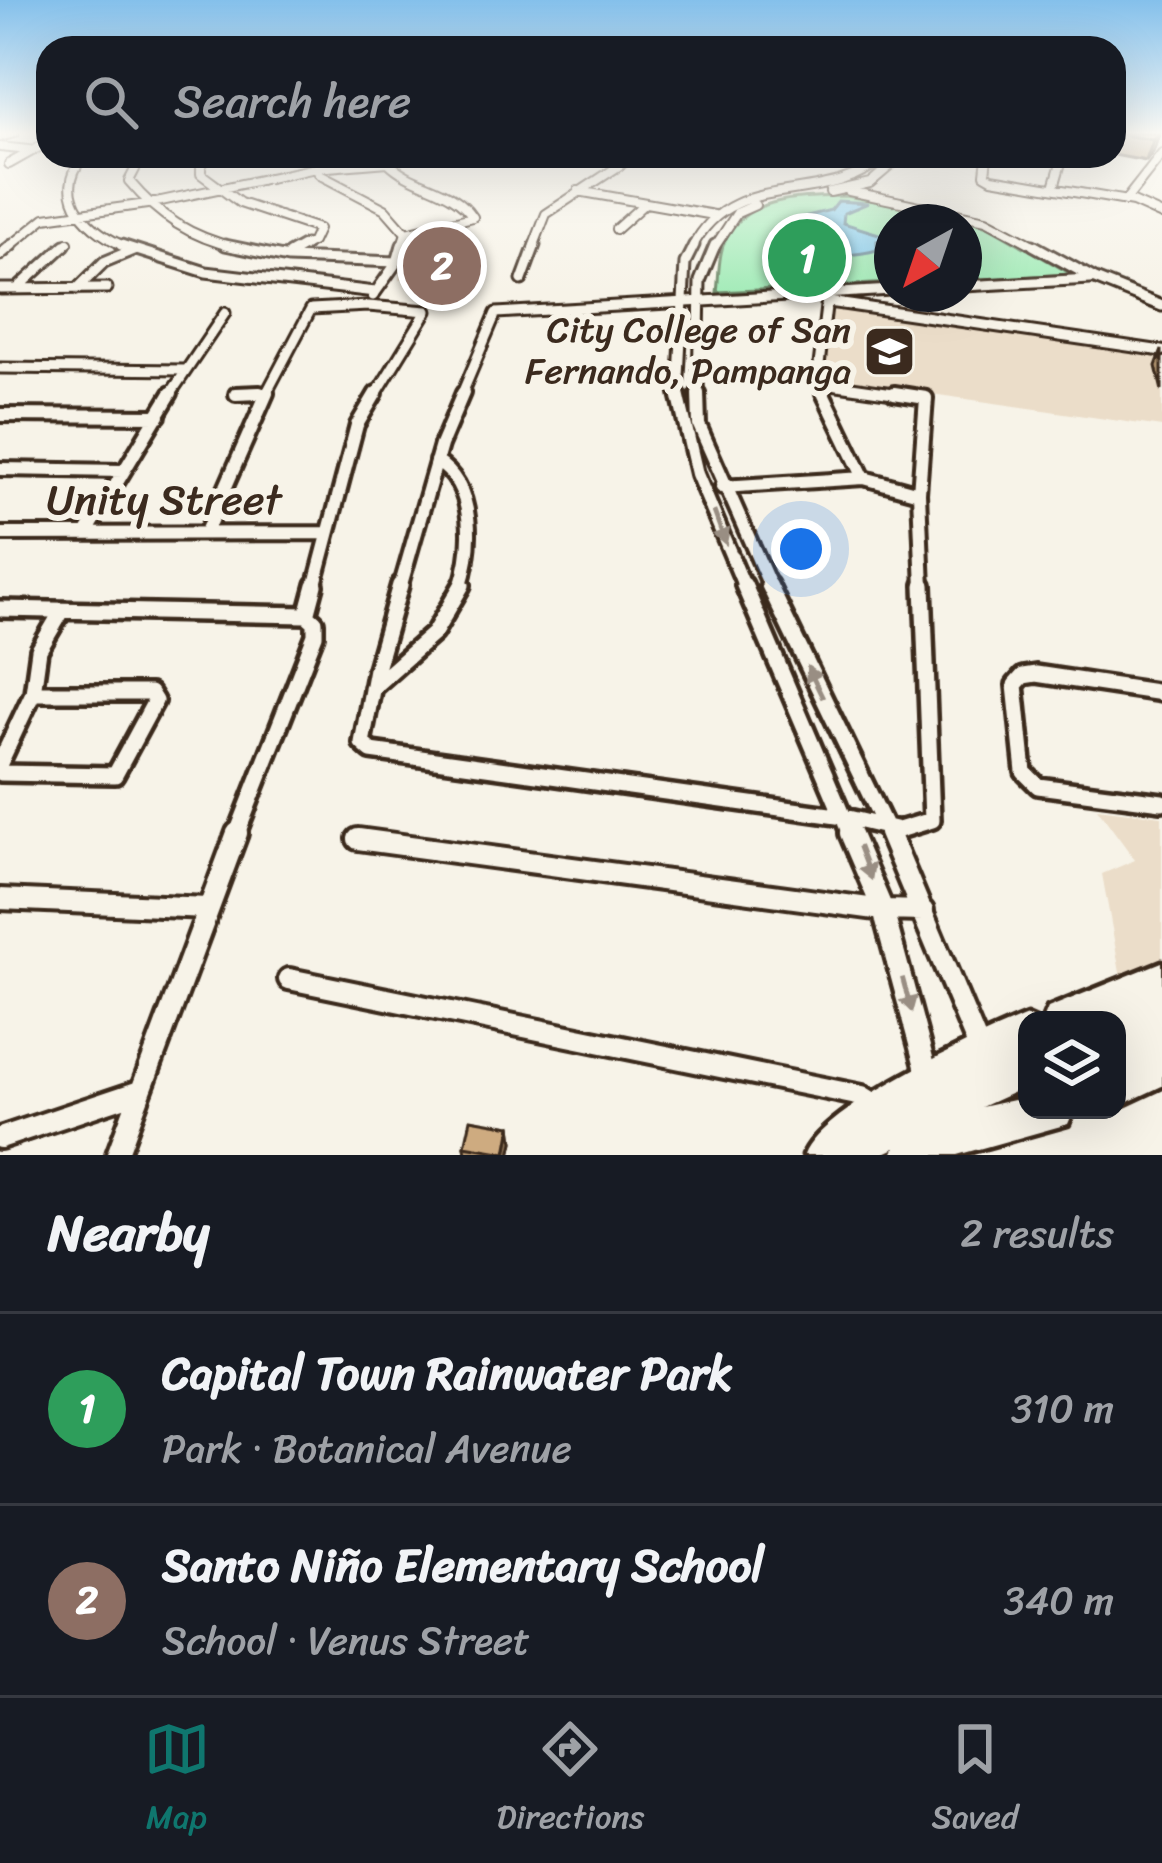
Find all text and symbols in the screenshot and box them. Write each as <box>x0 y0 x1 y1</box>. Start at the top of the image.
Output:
search box <box>36 36 1126 168</box>
text: Search here <box>174 62 411 142</box>
icon: search <box>78 69 144 135</box>
north arrow <box>874 204 982 312</box>
pin: 1 <box>768 213 846 303</box>
pin: 2 <box>403 221 481 311</box>
place label: City College of San Fernando, Pampanga <box>525 298 851 403</box>
school or university icon: City College of San Fernando, Pampanga <box>862 323 918 379</box>
street label: Unity Street <box>47 463 284 537</box>
one-way arrow <box>712 510 730 546</box>
your location <box>771 519 831 579</box>
one-way arrow <box>805 665 825 699</box>
one-way arrow <box>856 846 875 882</box>
one-way arrow <box>898 977 917 1014</box>
map controls <box>1018 1011 1126 1119</box>
button: layers <box>1018 1011 1126 1119</box>
text: Nearby <box>48 1188 209 1278</box>
text: 2 results <box>960 1199 1114 1268</box>
text: Capital Town Rainwater Park <box>162 1334 732 1414</box>
text: 1 <box>79 1374 95 1443</box>
text: 310 m <box>1011 1374 1114 1443</box>
text: Park · Botanical Avenue <box>162 1414 572 1483</box>
text: Santo Niño Elementary School <box>162 1526 764 1606</box>
text: 2 <box>76 1566 98 1635</box>
text: 340 m <box>1003 1566 1114 1635</box>
text: School · Venus Street <box>162 1606 530 1675</box>
tab: Map <box>144 1716 210 1846</box>
tab: Directions <box>497 1716 644 1846</box>
tab: Saved <box>931 1716 1018 1846</box>

